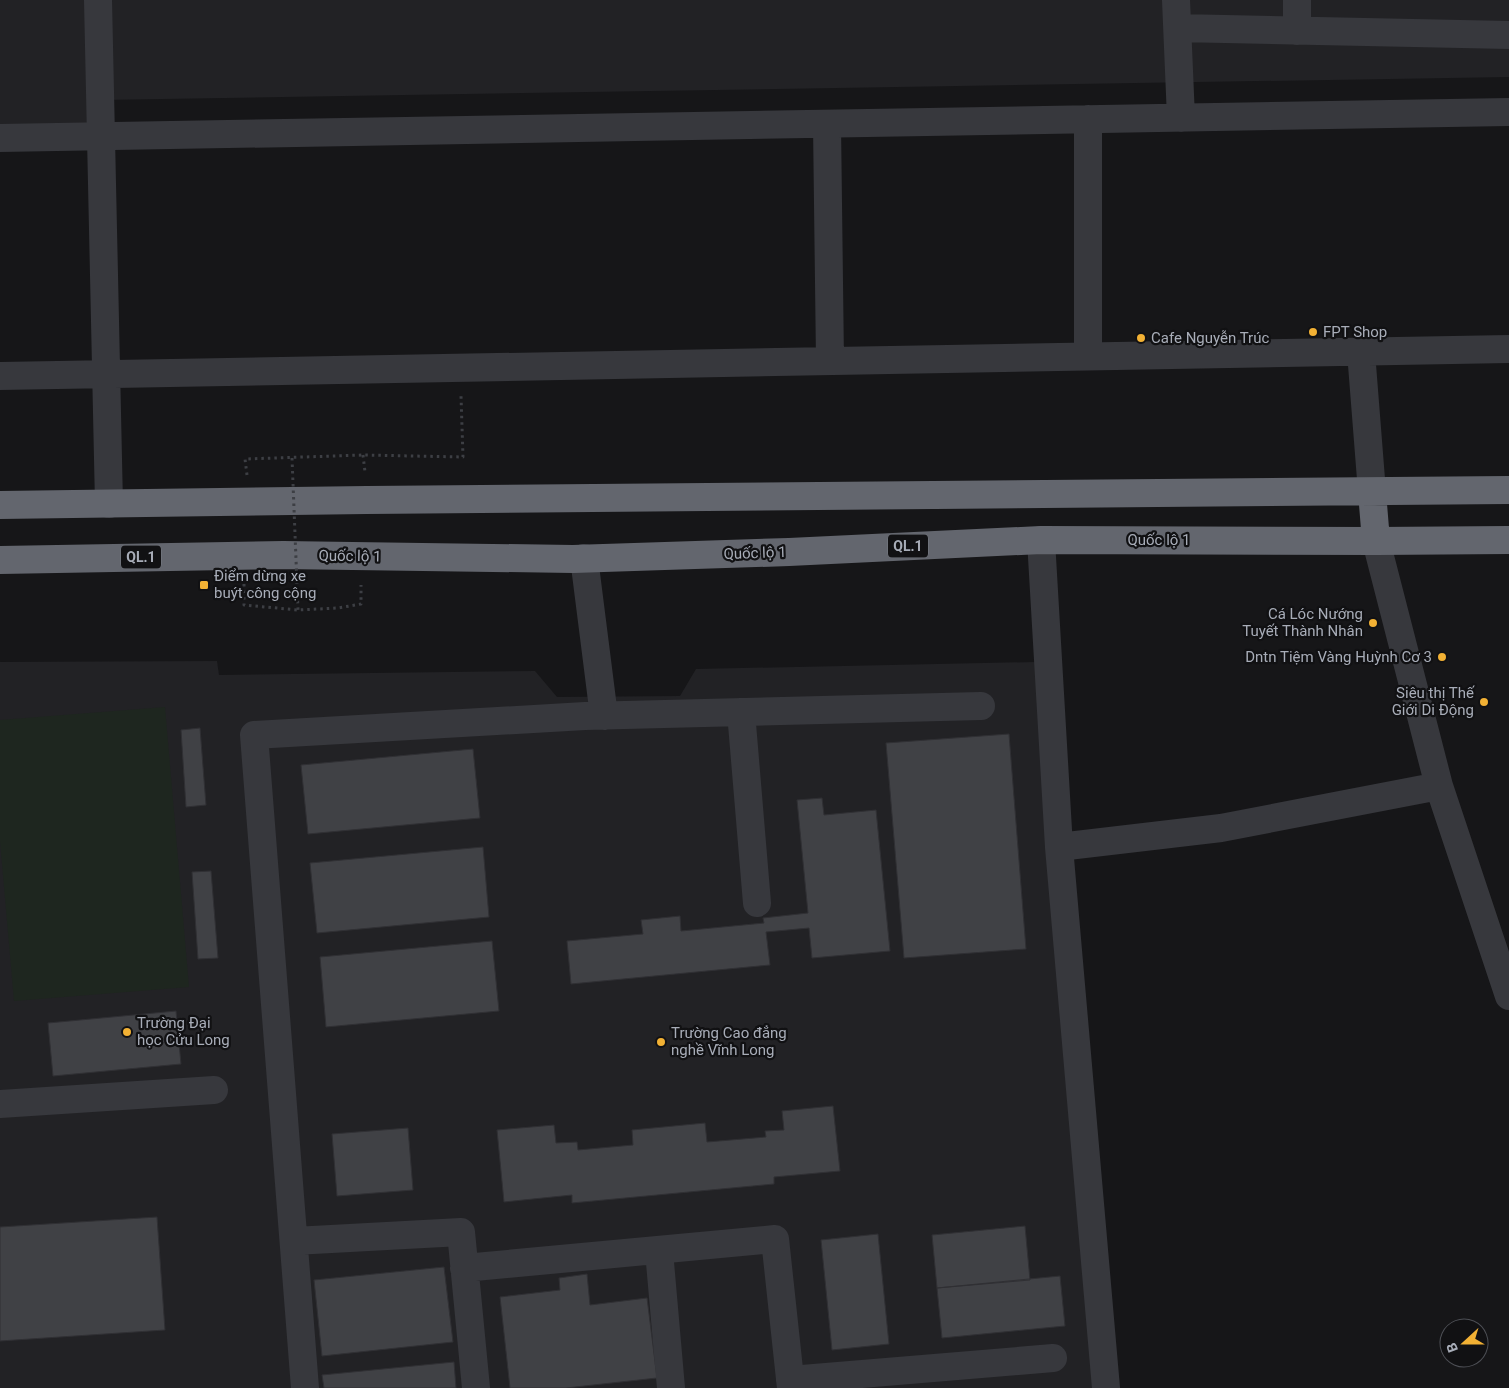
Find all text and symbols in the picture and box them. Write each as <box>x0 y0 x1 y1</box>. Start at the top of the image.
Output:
place label: FPT Shop <box>1323 323 1387 341</box>
marker: FPT Shop <box>1307 326 1319 338</box>
place label: Cafe Nguyễn Trúc <box>1151 329 1269 347</box>
marker: Cafe Nguyễn Trúc <box>1135 332 1147 344</box>
street label: Quốc lộ 1 <box>1127 531 1191 549</box>
road number: QL.1 <box>888 534 928 558</box>
street label: Quốc lộ 1 <box>723 543 787 563</box>
road number: QL.1 <box>121 546 161 568</box>
street label: Quốc lộ 1 <box>318 546 382 566</box>
place label: Điểm dừng xe buýt công cộng <box>214 567 316 602</box>
marker: Điểm dừng xe buýt công cộng <box>198 579 210 591</box>
place label: Cá Lóc Nướng Tuyết Thành Nhân <box>1242 605 1363 640</box>
marker: Cá Lóc Nướng Tuyết Thành Nhân <box>1367 617 1379 629</box>
place label: Dntn Tiệm Vàng Huỳnh Cơ 3 <box>1245 648 1432 666</box>
marker: Dntn Tiệm Vàng Huỳnh Cơ 3 <box>1436 651 1448 663</box>
place label: Siêu thị Thế Giới Di Động <box>1392 684 1475 719</box>
marker: Siêu thị Thế Giới Di Động <box>1478 696 1490 708</box>
place label: Trường Đại học Cửu Long <box>137 1014 230 1049</box>
place label: Trường Cao đẳng nghề Vĩnh Long <box>671 1024 787 1059</box>
marker: Trường Đại học Cửu Long <box>121 1026 133 1038</box>
marker: Trường Cao đẳng nghề Vĩnh Long <box>655 1036 667 1048</box>
north arrow <box>1439 1318 1489 1368</box>
text: B <box>1443 1341 1461 1355</box>

